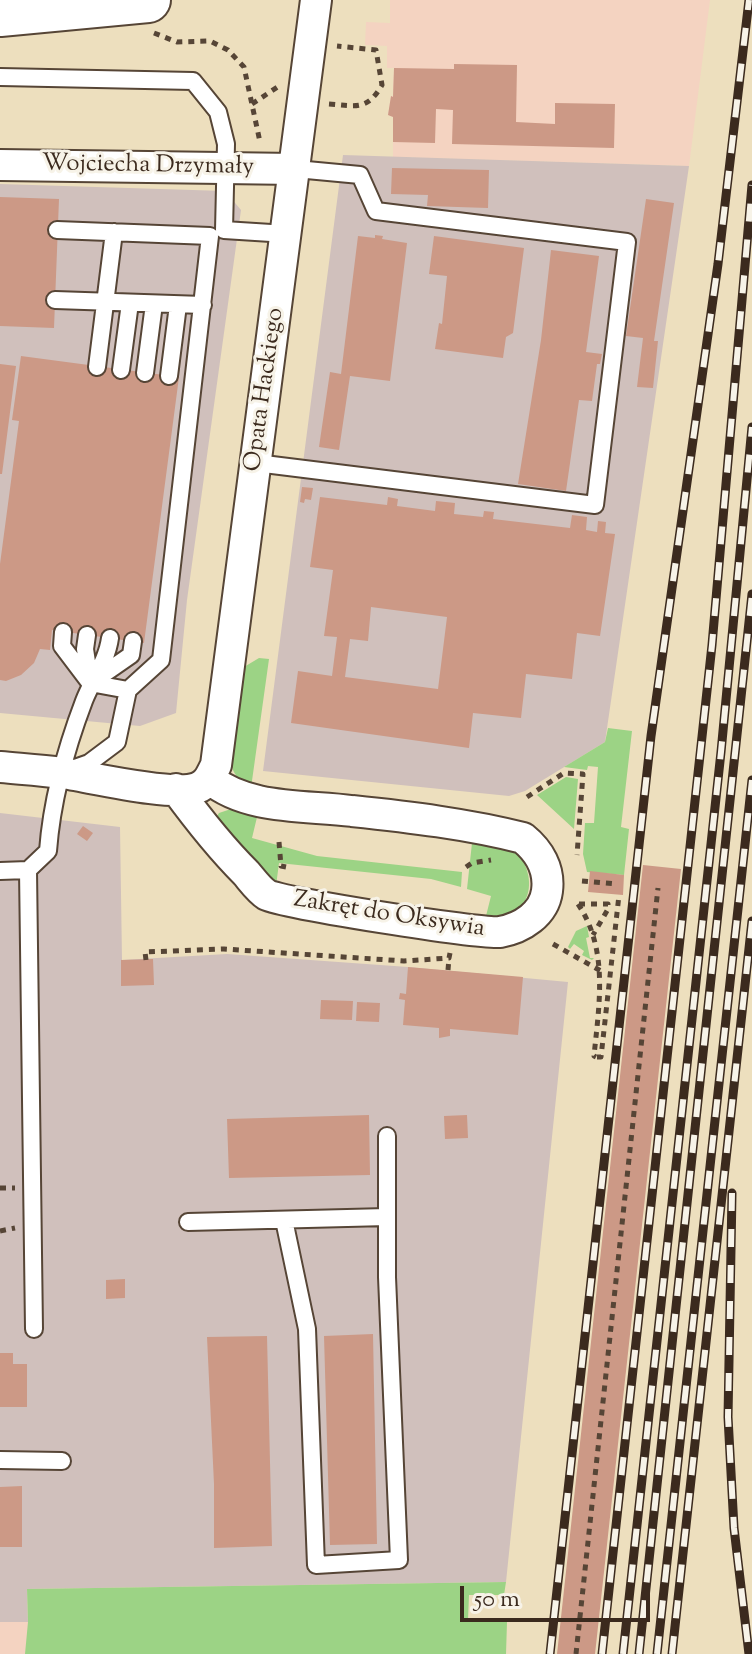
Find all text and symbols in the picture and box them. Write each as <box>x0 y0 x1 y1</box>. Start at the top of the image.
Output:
street label: Wojciecha Drzymały <box>42 151 254 183</box>
street label: Opata Hackiego <box>240 306 292 474</box>
street label: Zakręt do Oksywia <box>291 887 487 945</box>
scale bar <box>464 1570 654 1620</box>
text: 50 m <box>474 1583 520 1617</box>

